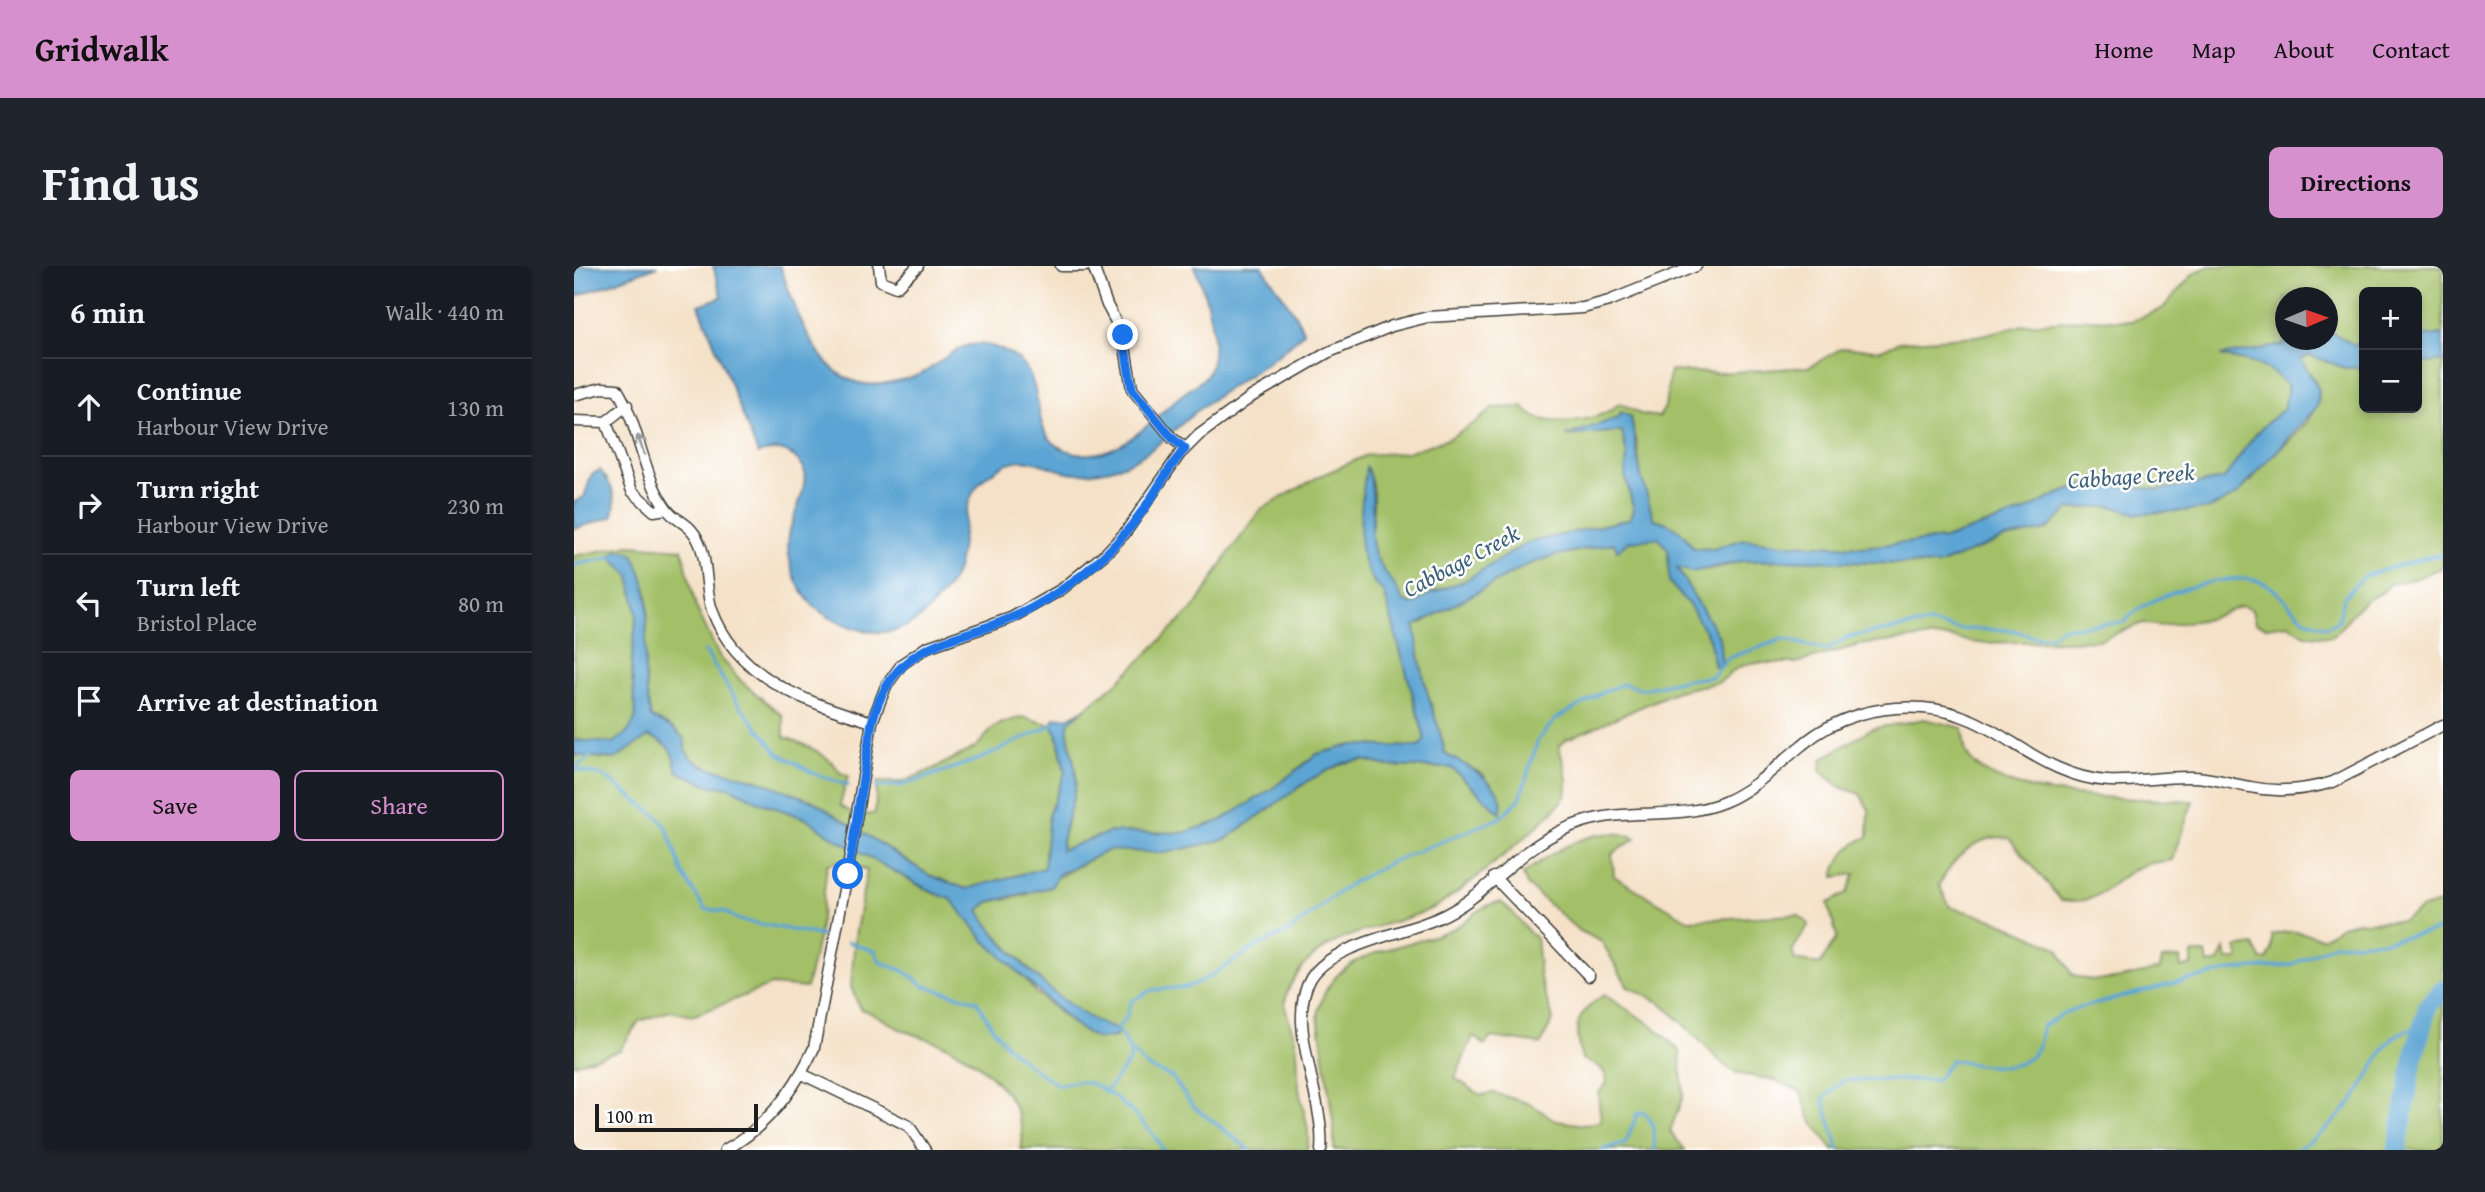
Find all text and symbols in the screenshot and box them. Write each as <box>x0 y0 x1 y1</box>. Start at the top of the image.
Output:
text: Gridwalk <box>35 25 169 73</box>
text: Home <box>2095 32 2154 67</box>
text: Map <box>2192 32 2236 67</box>
text: About <box>2274 32 2334 67</box>
text: Contact <box>2372 32 2450 67</box>
text: Find us <box>42 146 200 218</box>
button: Directions <box>2269 147 2443 218</box>
north arrow <box>2275 287 2338 350</box>
map controls <box>2359 287 2422 413</box>
button: + <box>2359 287 2422 350</box>
text: 6 min <box>70 290 145 334</box>
text: Walk · 440 m <box>385 295 504 328</box>
route end <box>1107 319 1138 350</box>
button: − <box>2359 350 2422 413</box>
text: Continue <box>137 371 242 410</box>
icon: ahead <box>70 388 108 426</box>
text: 130 m <box>447 391 504 424</box>
text: Harbour View Drive <box>137 410 329 443</box>
one-way arrow <box>634 435 646 457</box>
water label: Cabbage Creek <box>2066 455 2196 496</box>
text: Turn right <box>137 469 259 508</box>
icon: right <box>70 486 108 524</box>
text: 230 m <box>447 489 504 522</box>
text: Harbour View Drive <box>137 508 329 541</box>
water label: Cabbage Creek <box>1397 516 1525 605</box>
text: Turn left <box>137 567 240 606</box>
icon: left <box>70 584 108 622</box>
text: 80 m <box>458 587 504 620</box>
text: Bristol Place <box>137 606 257 639</box>
icon: arrive <box>70 682 108 720</box>
text: Arrive at destination <box>137 682 378 721</box>
button: Save <box>70 770 280 841</box>
button: Share <box>294 770 504 841</box>
route start <box>832 858 863 889</box>
scale bar <box>595 1101 758 1133</box>
text: 100 m <box>606 1102 653 1130</box>

